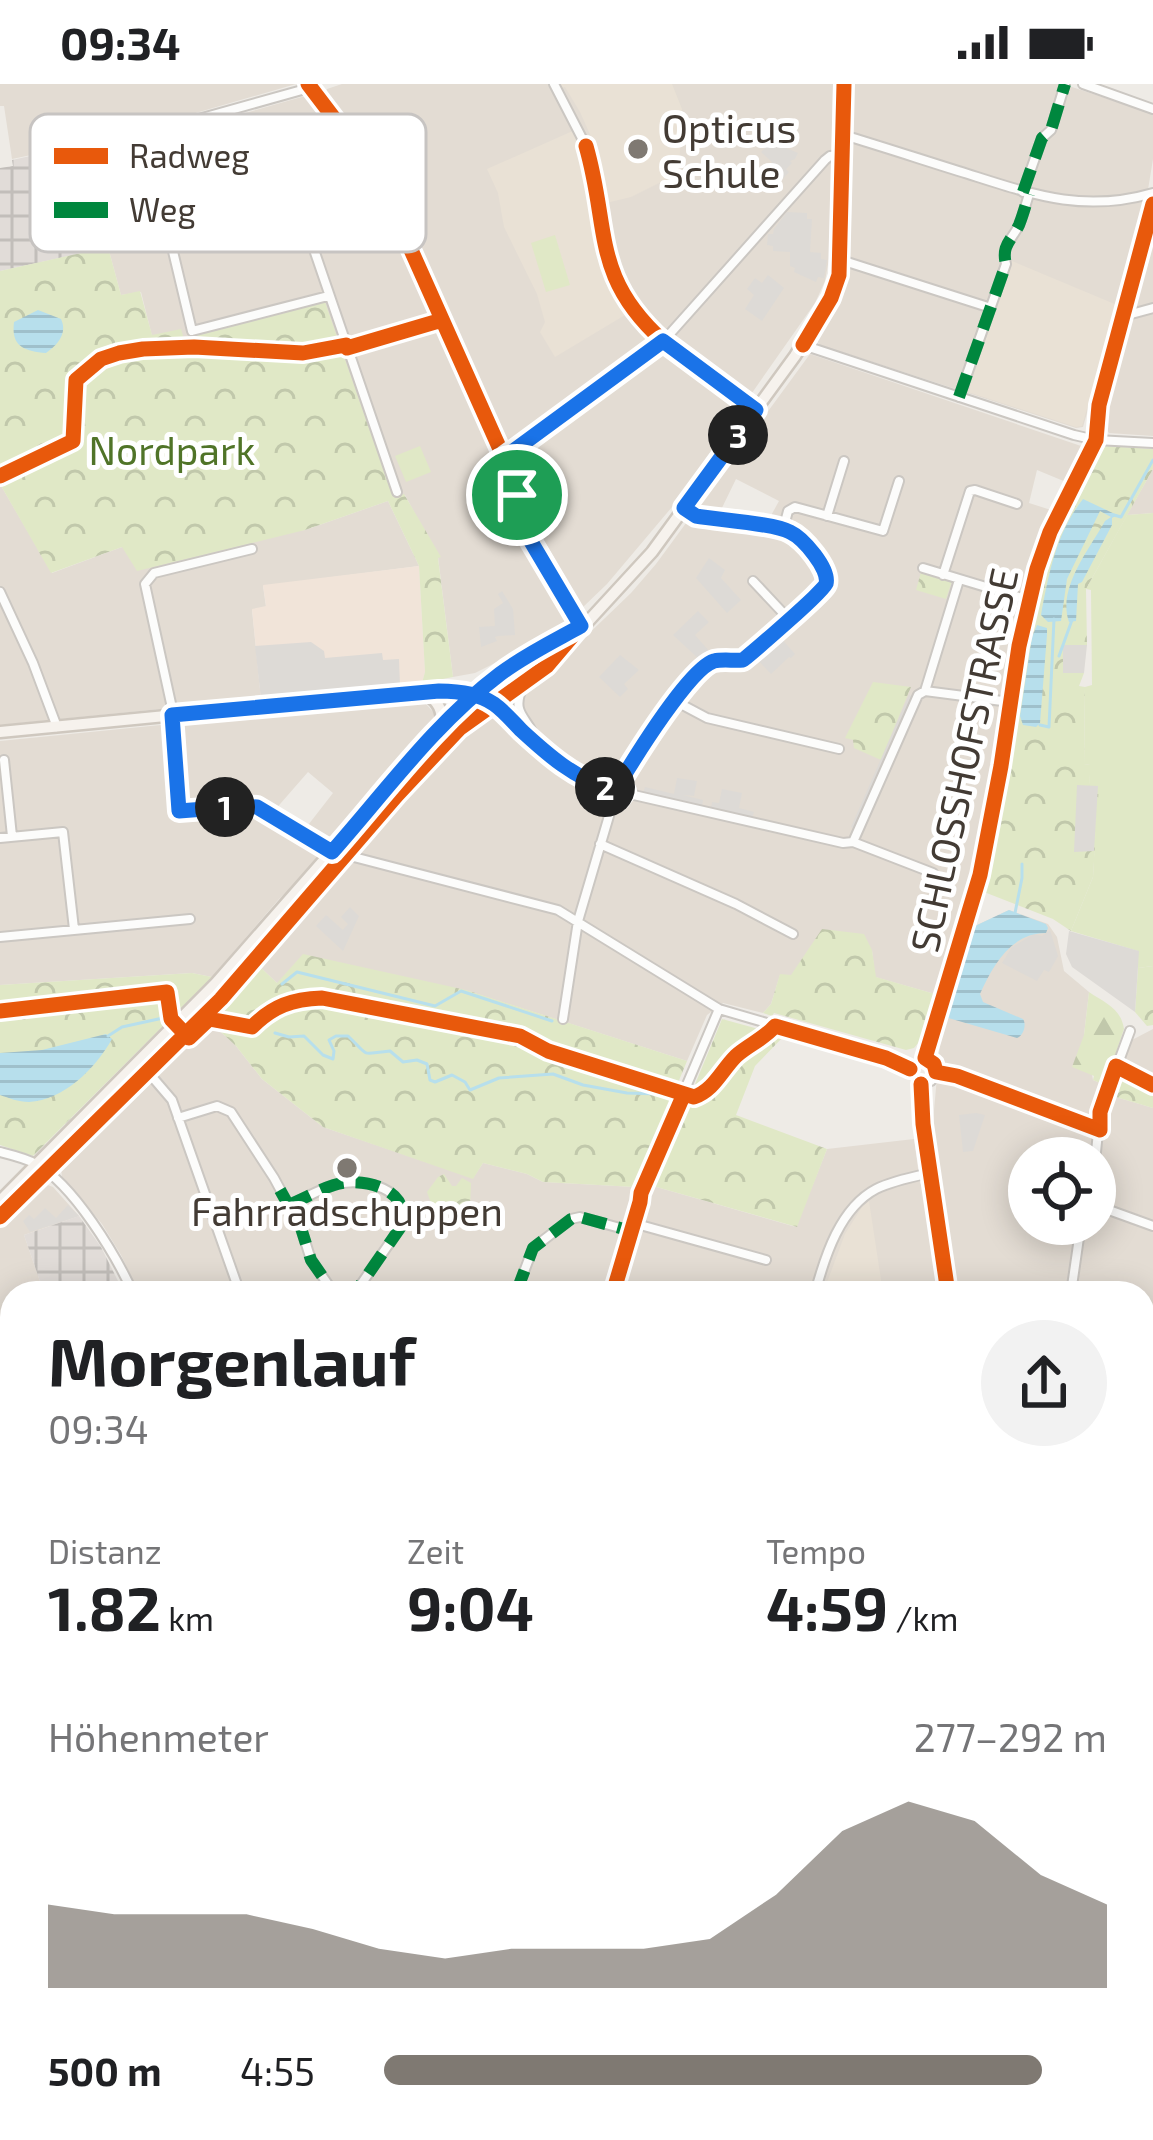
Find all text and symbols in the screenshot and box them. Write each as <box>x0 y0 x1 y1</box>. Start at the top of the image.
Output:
text: 09:34 <box>60 15 181 69</box>
place label: Opticus Schule <box>662 104 796 196</box>
legend <box>30 114 426 252</box>
text: Radweg <box>129 135 250 175</box>
marker: Opticus Schule <box>625 136 651 162</box>
text: Weg <box>129 189 196 229</box>
pin: 3 <box>708 405 768 465</box>
text: 3 <box>729 415 747 455</box>
park label: Nordpark <box>89 426 256 473</box>
pin <box>466 444 568 546</box>
icon: arrive <box>484 462 550 528</box>
street label: SCHLOSSHOFSTRASSE <box>899 564 1027 956</box>
pin: 2 <box>575 757 635 817</box>
text: 2 <box>595 767 615 807</box>
pin: 1 <box>195 777 255 837</box>
text: 1 <box>218 787 232 827</box>
map controls <box>1008 1137 1116 1245</box>
button: locate <box>1008 1137 1116 1245</box>
marker: Fahrradschuppen <box>334 1155 360 1181</box>
place label: Fahrradschuppen <box>191 1187 503 1234</box>
text: Morgenlauf <box>48 1320 415 1399</box>
button: share <box>981 1320 1107 1446</box>
text: 09:34 <box>48 1405 149 1452</box>
text: Distanz <box>48 1531 162 1571</box>
text: Zeit <box>407 1531 464 1571</box>
text: Tempo <box>766 1531 866 1571</box>
text: 1.82 <box>48 1571 161 1643</box>
text: 9:04 <box>407 1571 534 1643</box>
text: 4:59 <box>766 1571 888 1643</box>
text: km <box>161 1598 214 1638</box>
text: /km <box>888 1598 958 1638</box>
text: Höhenmeter <box>48 1713 269 1760</box>
text: 277–292 m <box>914 1713 1107 1760</box>
text: 500 m <box>48 2047 162 2094</box>
text: 4:55 <box>240 2047 315 2094</box>

